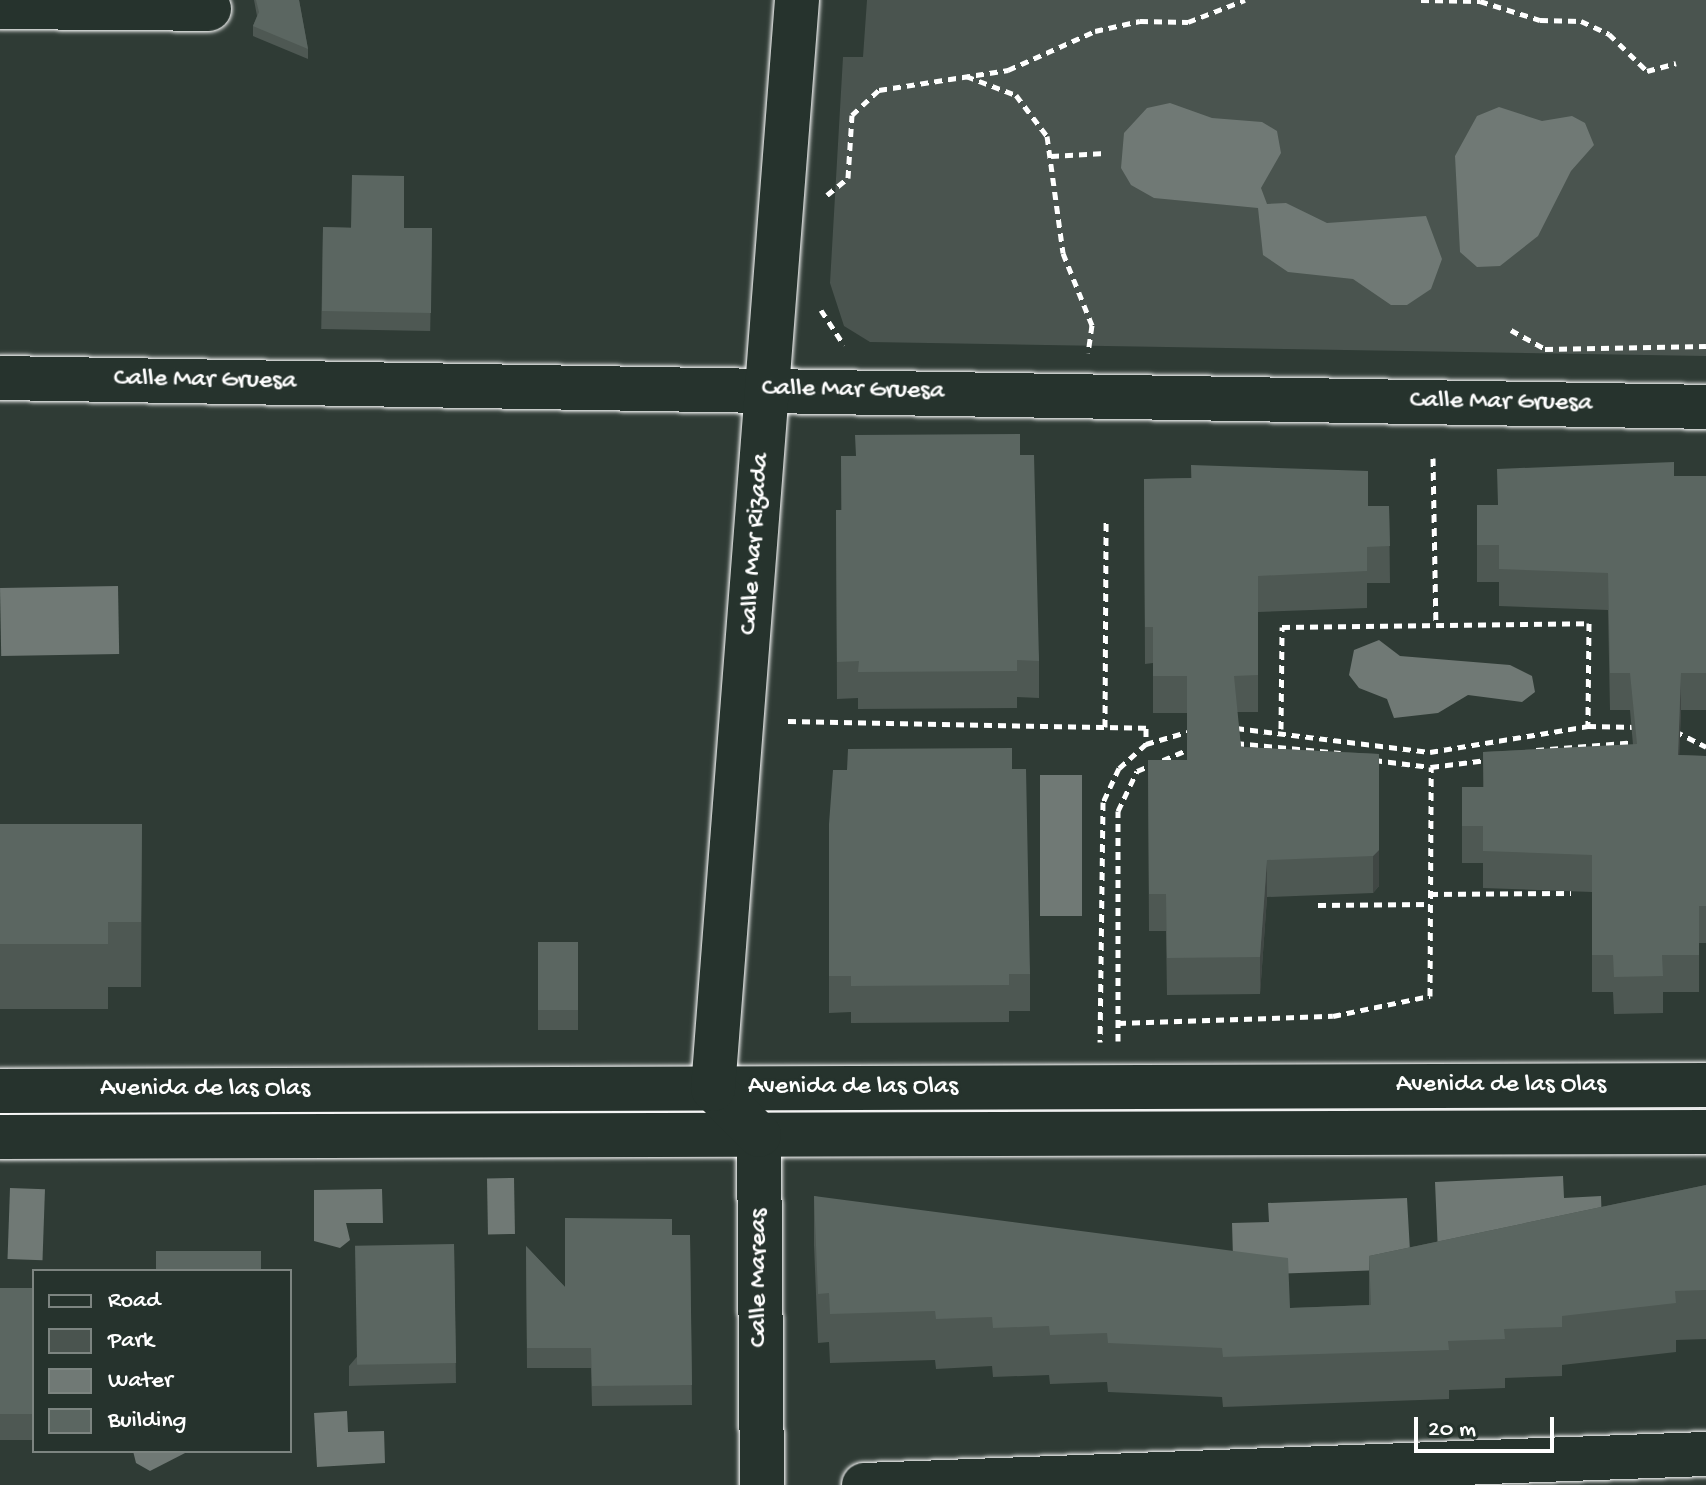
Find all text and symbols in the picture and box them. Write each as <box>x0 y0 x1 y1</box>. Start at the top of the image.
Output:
street label: Calle Mar Gruesa <box>113 364 297 398</box>
street label: Calle Mar Gruesa <box>761 374 945 408</box>
street label: Calle Mar Gruesa <box>1409 386 1593 420</box>
street label: Calle Mar Rizada <box>734 452 778 636</box>
street label: Avenida de las Olas <box>1396 1070 1606 1102</box>
street label: Avenida de las Olas <box>748 1072 958 1104</box>
street label: Avenida de las Olas <box>100 1074 310 1106</box>
street label: Calle Mareas <box>744 1209 776 1347</box>
legend <box>32 1269 292 1453</box>
text: Road <box>108 1287 160 1316</box>
text: Park <box>108 1327 154 1356</box>
text: Water <box>108 1367 172 1396</box>
scale bar <box>1418 1401 1558 1451</box>
text: Building <box>108 1407 186 1436</box>
text: 20 m <box>1428 1416 1476 1445</box>

